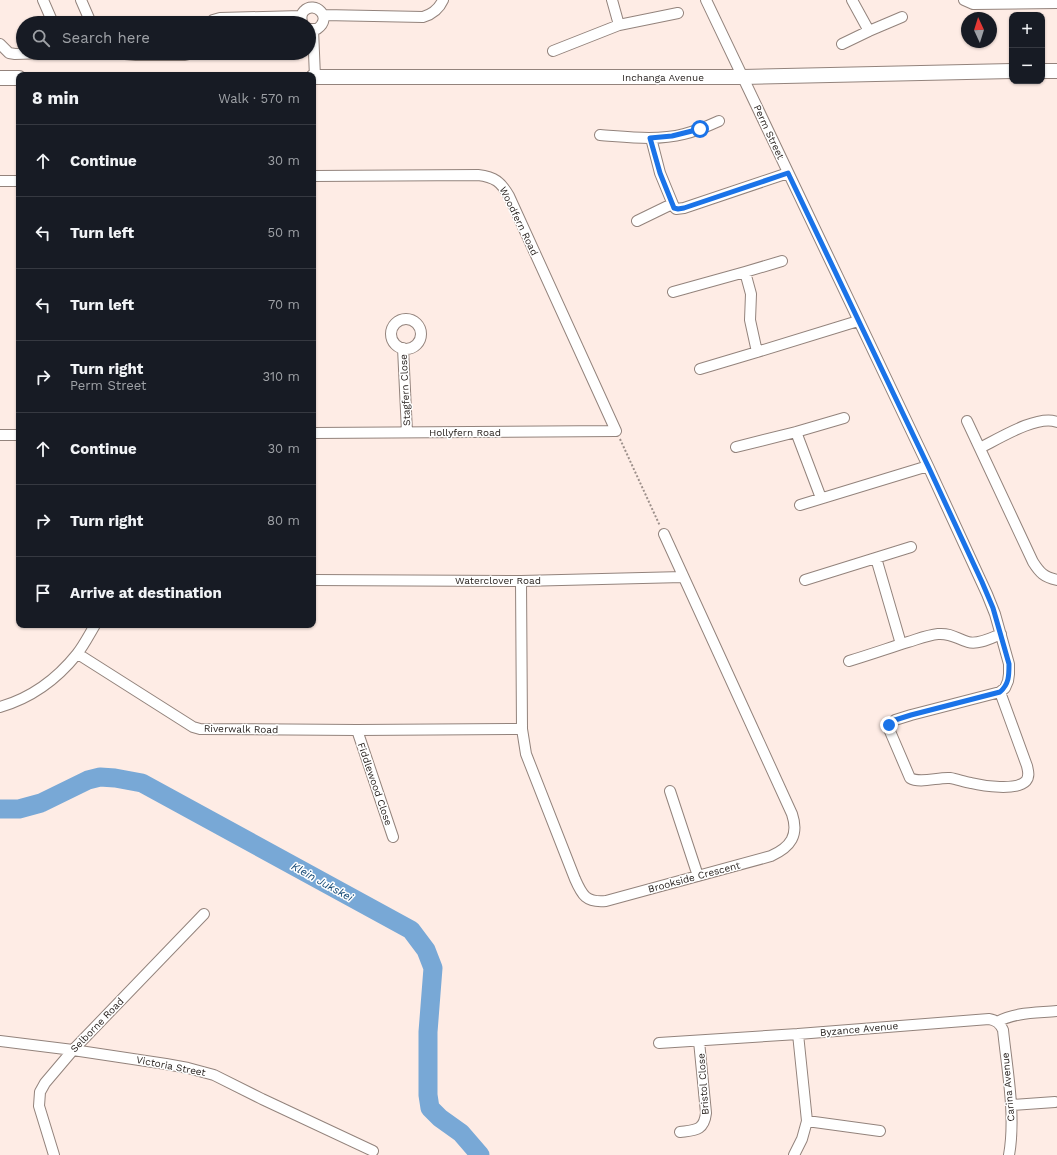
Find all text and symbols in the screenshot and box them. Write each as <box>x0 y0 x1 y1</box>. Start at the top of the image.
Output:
north arrow <box>961 12 997 48</box>
map controls <box>1009 12 1045 84</box>
button: + <box>1009 12 1045 48</box>
search box <box>16 16 316 60</box>
icon: search <box>30 27 52 49</box>
text: Search here <box>62 29 150 47</box>
button: − <box>1009 48 1045 84</box>
street label: Inchanga Avenue <box>622 72 704 83</box>
text: 8 min <box>32 88 79 108</box>
text: Walk · 570 m <box>218 91 300 106</box>
street label: Perm Street <box>752 103 787 162</box>
route start <box>691 120 709 138</box>
icon: ahead <box>32 150 54 172</box>
text: Continue <box>70 152 137 170</box>
text: 30 m <box>268 153 300 168</box>
street label: Woodfern Road <box>498 185 540 257</box>
icon: left <box>32 222 54 244</box>
text: Turn left <box>70 224 134 242</box>
text: 50 m <box>268 225 300 240</box>
icon: left <box>32 294 54 316</box>
text: Turn left <box>70 296 134 314</box>
text: 70 m <box>268 297 300 312</box>
street label: Stagfern Close <box>398 354 412 426</box>
text: Turn right <box>70 360 143 378</box>
icon: right <box>32 366 54 388</box>
text: 310 m <box>262 369 300 384</box>
text: Perm Street <box>70 378 147 393</box>
street label: Hollyfern Road <box>429 427 501 438</box>
icon: ahead <box>32 438 54 460</box>
text: Continue <box>70 440 137 458</box>
text: 30 m <box>268 441 300 456</box>
icon: right <box>32 510 54 532</box>
text: Turn right <box>70 512 143 530</box>
text: 80 m <box>267 513 300 528</box>
street label: Waterclover Road <box>455 575 541 586</box>
icon: arrive <box>32 582 54 604</box>
text: Arrive at destination <box>70 584 222 602</box>
route end <box>880 716 898 734</box>
street label: Riverwalk Road <box>204 723 278 735</box>
street label: Fiddlewood Close <box>356 741 394 827</box>
street label: Brookside Crescent <box>647 859 742 895</box>
water label: Klein Jukskei <box>289 860 356 905</box>
street label: Selborne Road <box>68 996 126 1054</box>
street label: Byzance Avenue <box>819 1020 899 1038</box>
street label: Carina Avenue <box>999 1052 1016 1122</box>
street label: Bristol Close <box>695 1053 711 1115</box>
street label: Victoria Street <box>135 1054 207 1078</box>

